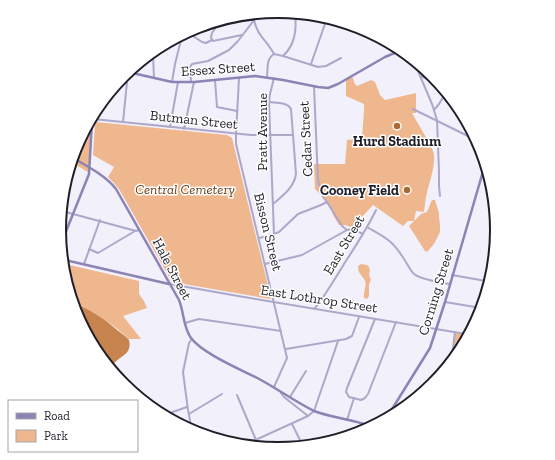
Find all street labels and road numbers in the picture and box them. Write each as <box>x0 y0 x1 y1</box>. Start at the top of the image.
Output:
street label: Essex Street <box>180 58 256 80</box>
street label: Pratt Avenue <box>254 92 271 171</box>
street label: Cedar Street <box>295 100 316 177</box>
street label: Butman Street <box>149 107 240 133</box>
street label: Bisson Street <box>250 191 286 274</box>
street label: East Street <box>320 211 369 278</box>
street label: Hale Street <box>149 235 196 304</box>
street label: Corning Street <box>415 246 457 337</box>
street label: East Lothrop Street <box>259 281 379 317</box>

